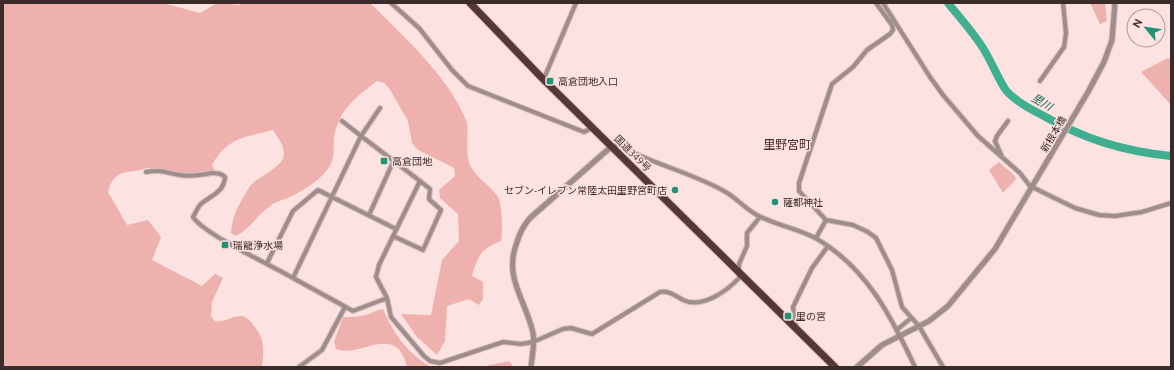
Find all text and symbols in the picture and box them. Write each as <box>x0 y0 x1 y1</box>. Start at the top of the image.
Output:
north arrow <box>1126 8 1166 48</box>
text: N <box>1130 17 1144 30</box>
marker: 高倉団地入口 <box>545 76 555 86</box>
place label: 高倉団地入口 <box>558 76 618 87</box>
water label: 里川 <box>1029 91 1055 113</box>
street label: 新根本橋 <box>1038 114 1068 154</box>
street label: 国道349号 <box>612 133 653 174</box>
district label: 里野宮町 <box>763 138 811 151</box>
marker: 高倉団地 <box>379 156 389 166</box>
place label: 高倉団地 <box>392 156 433 167</box>
place label: セブン-イレブン常陸太田里野宮町店 <box>504 185 667 196</box>
marker: セブン-イレブン常陸太田里野宮町店 <box>670 185 680 195</box>
marker: 薩都神社 <box>770 197 780 207</box>
place label: 薩都神社 <box>783 197 823 208</box>
marker: 瑞龍浄水場 <box>220 240 230 250</box>
place label: 瑞龍浄水場 <box>233 240 283 251</box>
marker: 里の宮 <box>783 311 793 321</box>
place label: 里の宮 <box>796 311 826 322</box>

